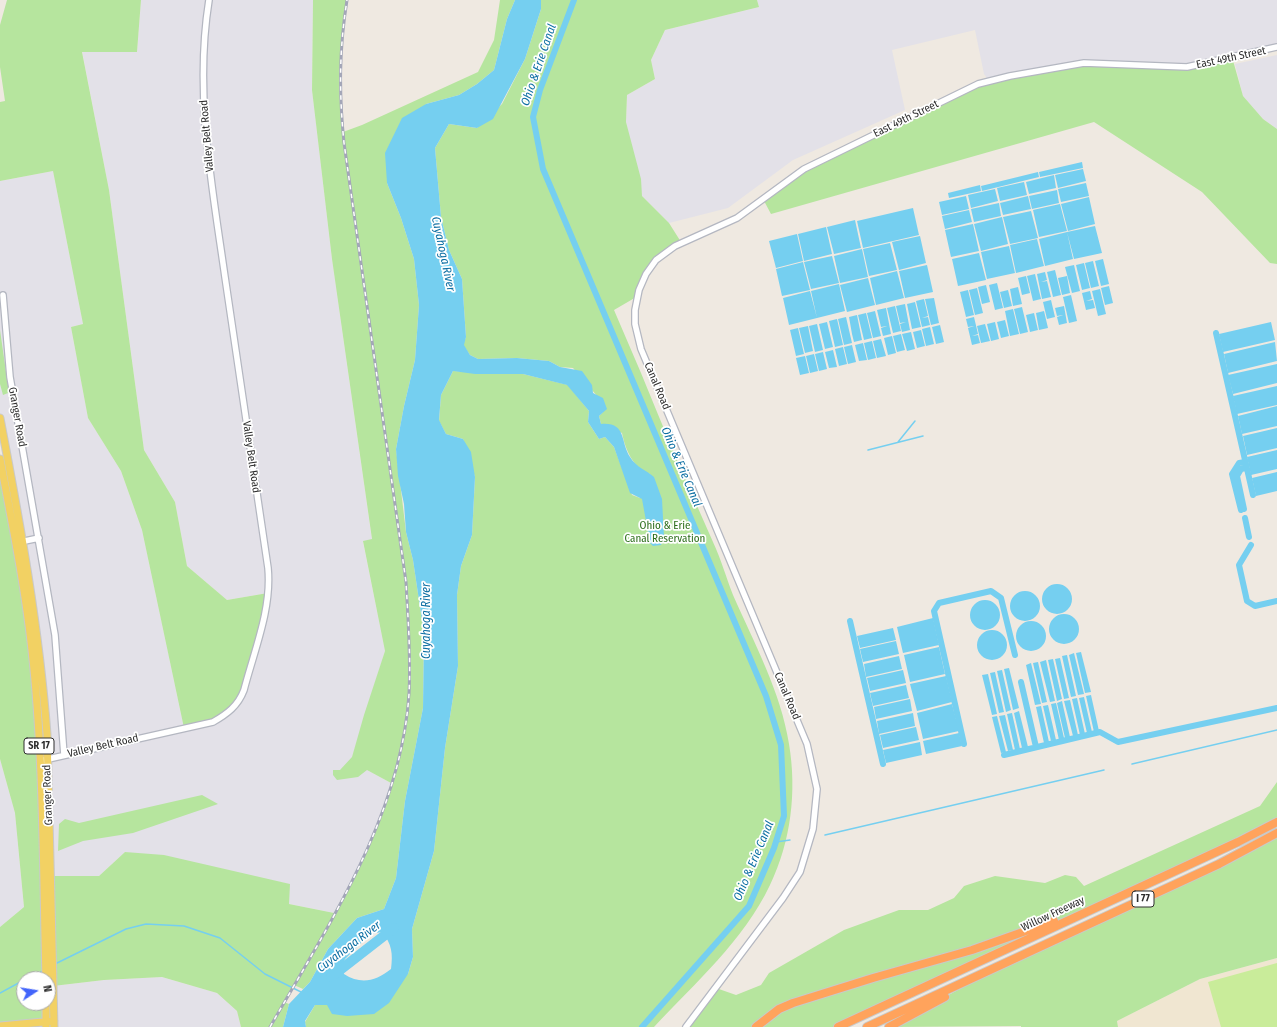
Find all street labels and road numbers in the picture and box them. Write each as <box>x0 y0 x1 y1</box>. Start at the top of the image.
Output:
street label: East 49th Street <box>1195 44 1267 72</box>
street label: East 49th Street <box>871 98 941 140</box>
street label: Valley Belt Road <box>197 99 217 173</box>
street label: Canal Road <box>641 360 673 412</box>
street label: Granger Road <box>5 386 29 448</box>
street label: Valley Belt Road <box>239 420 263 494</box>
street label: Canal Road <box>771 670 803 722</box>
street label: Valley Belt Road <box>66 731 140 761</box>
road number: SR 17 <box>24 738 54 754</box>
street label: Granger Road <box>40 764 56 826</box>
road number: I 77 <box>1132 891 1154 907</box>
street label: Willow Freeway <box>1019 894 1087 934</box>

